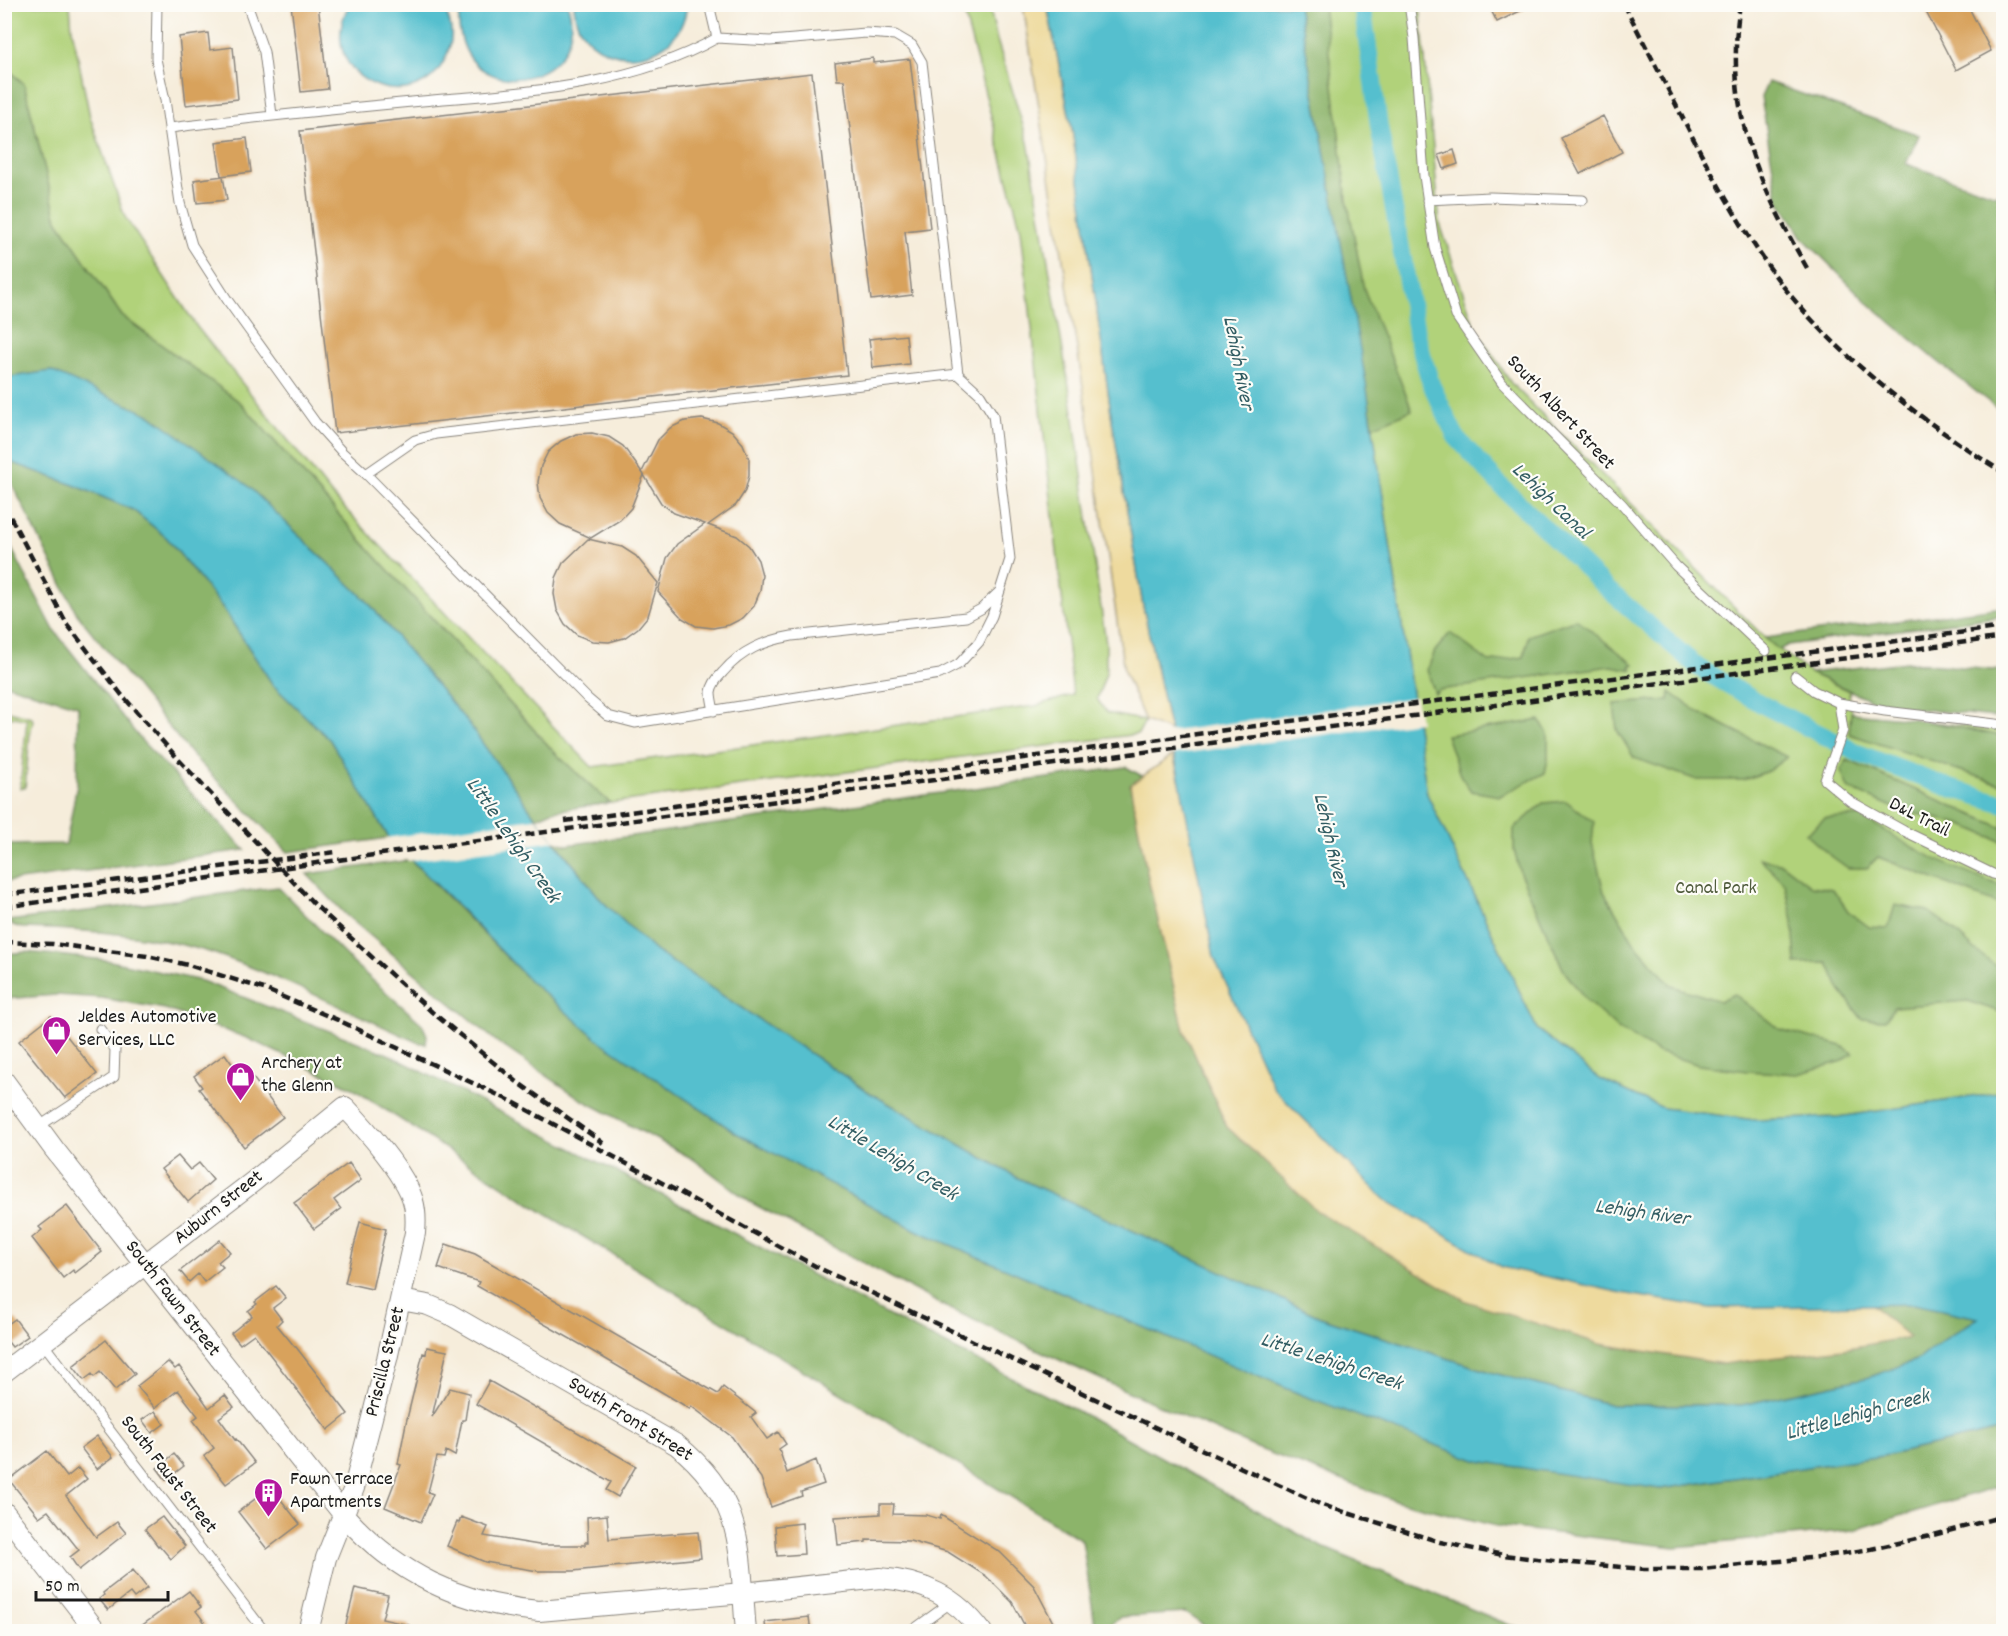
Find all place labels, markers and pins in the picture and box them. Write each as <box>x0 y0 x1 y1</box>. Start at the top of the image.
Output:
place label: Jeldes Automotive Services, LLC <box>78 1004 217 1055</box>
shop icon: Jeldes Automotive Services, LLC <box>41 1014 73 1056</box>
place label: Archery at the Glenn <box>261 1050 342 1101</box>
shop icon: Archery at the Glenn <box>224 1060 256 1102</box>
place label: Fawn Terrace Apartments <box>290 1466 393 1517</box>
building icon: Fawn Terrace Apartments <box>253 1476 285 1518</box>

